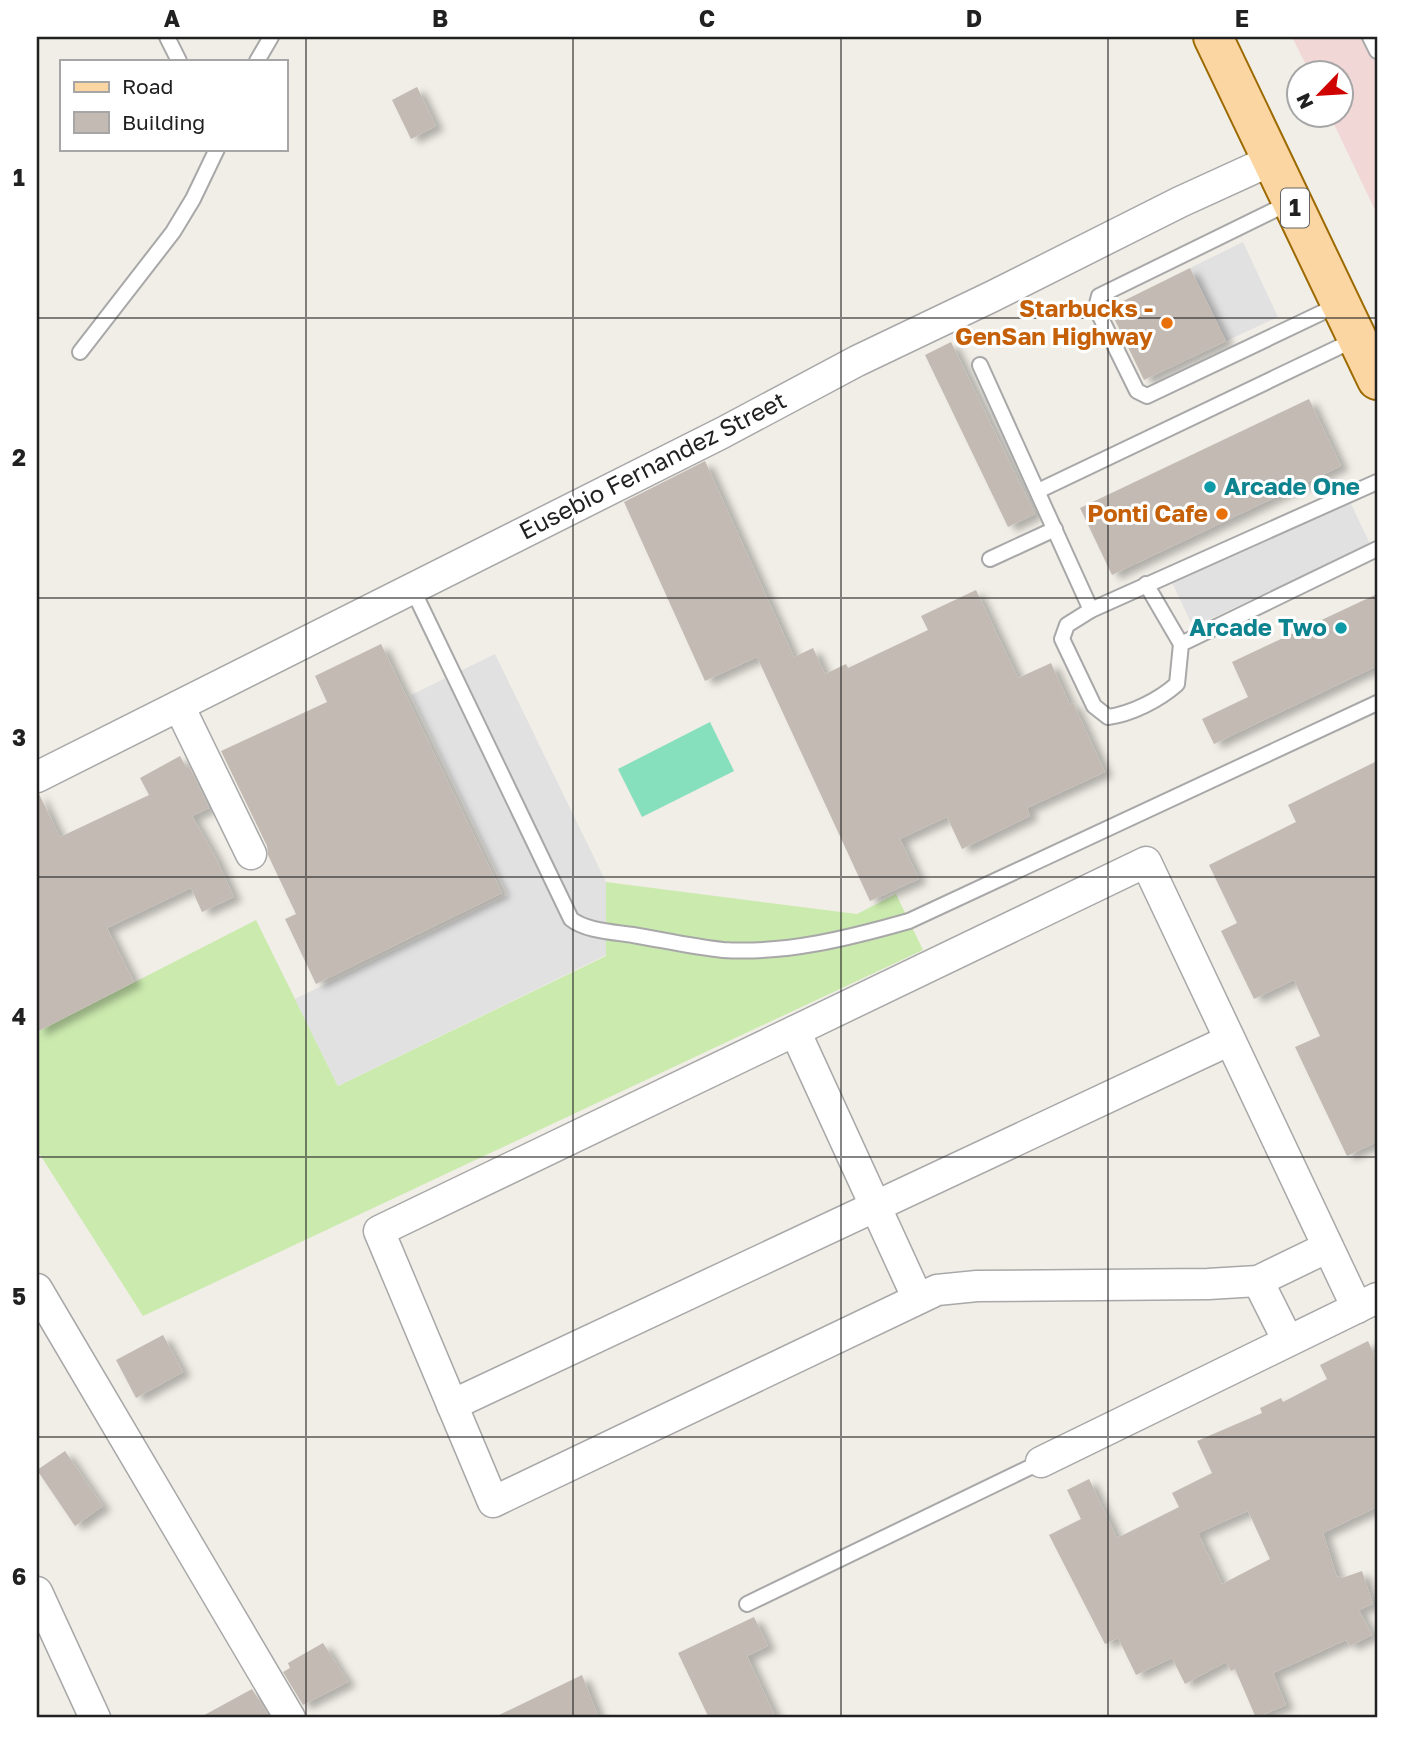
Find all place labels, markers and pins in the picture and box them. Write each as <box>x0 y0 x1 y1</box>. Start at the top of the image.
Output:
place label: Starbucks - GenSan Highway <box>955 293 1154 350</box>
marker: Starbucks - GenSan Highway <box>1159 315 1175 331</box>
place label: Arcade One <box>1224 471 1360 500</box>
marker: Arcade One <box>1202 479 1218 495</box>
place label: Ponti Cafe <box>1087 498 1208 527</box>
marker: Ponti Cafe <box>1214 506 1230 522</box>
place label: Arcade Two <box>1189 612 1327 641</box>
marker: Arcade Two <box>1333 620 1349 636</box>

